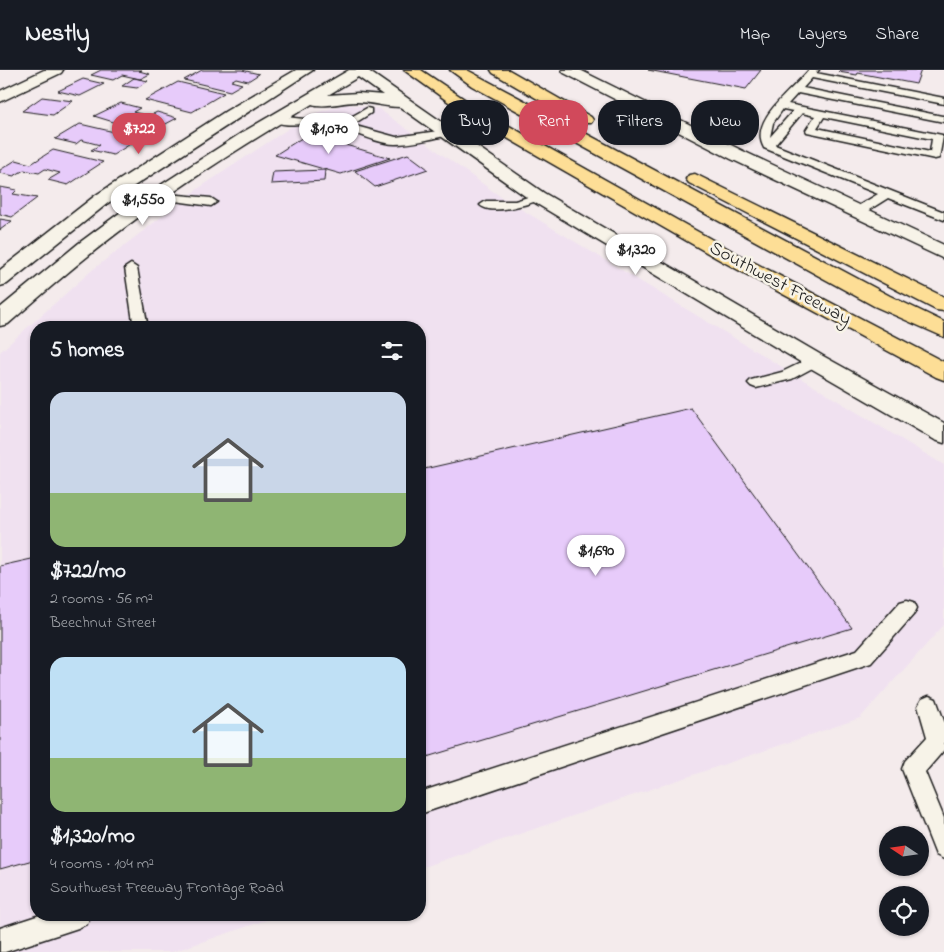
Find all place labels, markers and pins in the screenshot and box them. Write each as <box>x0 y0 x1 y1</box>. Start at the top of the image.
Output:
pin: $722 <box>109 112 169 155</box>
pin: $1,070 <box>288 112 370 155</box>
pin: $1,550 <box>102 184 184 226</box>
pin: $1,320 <box>595 234 677 276</box>
pin: $1,690 <box>555 534 637 577</box>

